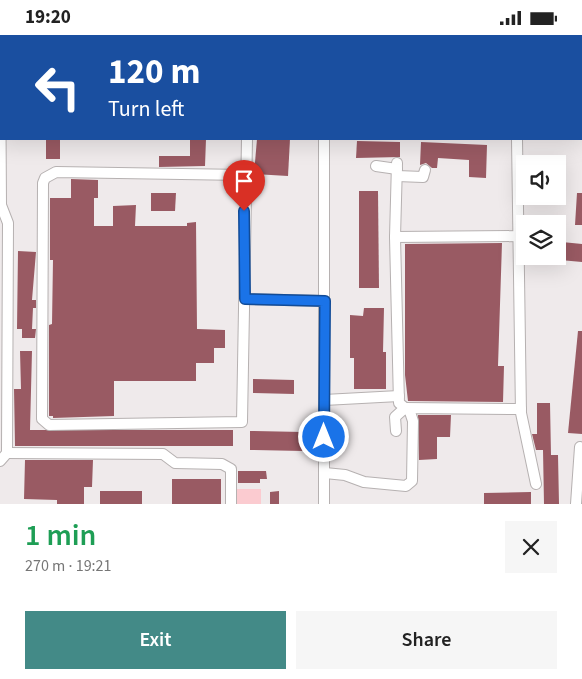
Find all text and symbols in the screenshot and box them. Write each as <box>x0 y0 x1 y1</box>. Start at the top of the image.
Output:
text: 19:20 <box>25 4 71 31</box>
text: 120 m <box>108 47 200 97</box>
icon: left <box>25 55 90 120</box>
text: Turn left <box>108 93 184 125</box>
map controls <box>516 155 566 265</box>
button: sound <box>516 155 566 205</box>
pin <box>223 160 265 211</box>
icon: arrive <box>230 167 258 195</box>
button: layers <box>516 215 566 265</box>
position arrow <box>297 410 349 462</box>
text: 1 min <box>25 514 96 557</box>
button: close <box>505 521 557 573</box>
text: 270 m · 19:21 <box>25 555 112 577</box>
button: Exit <box>25 611 286 669</box>
button: Share <box>296 611 557 669</box>

